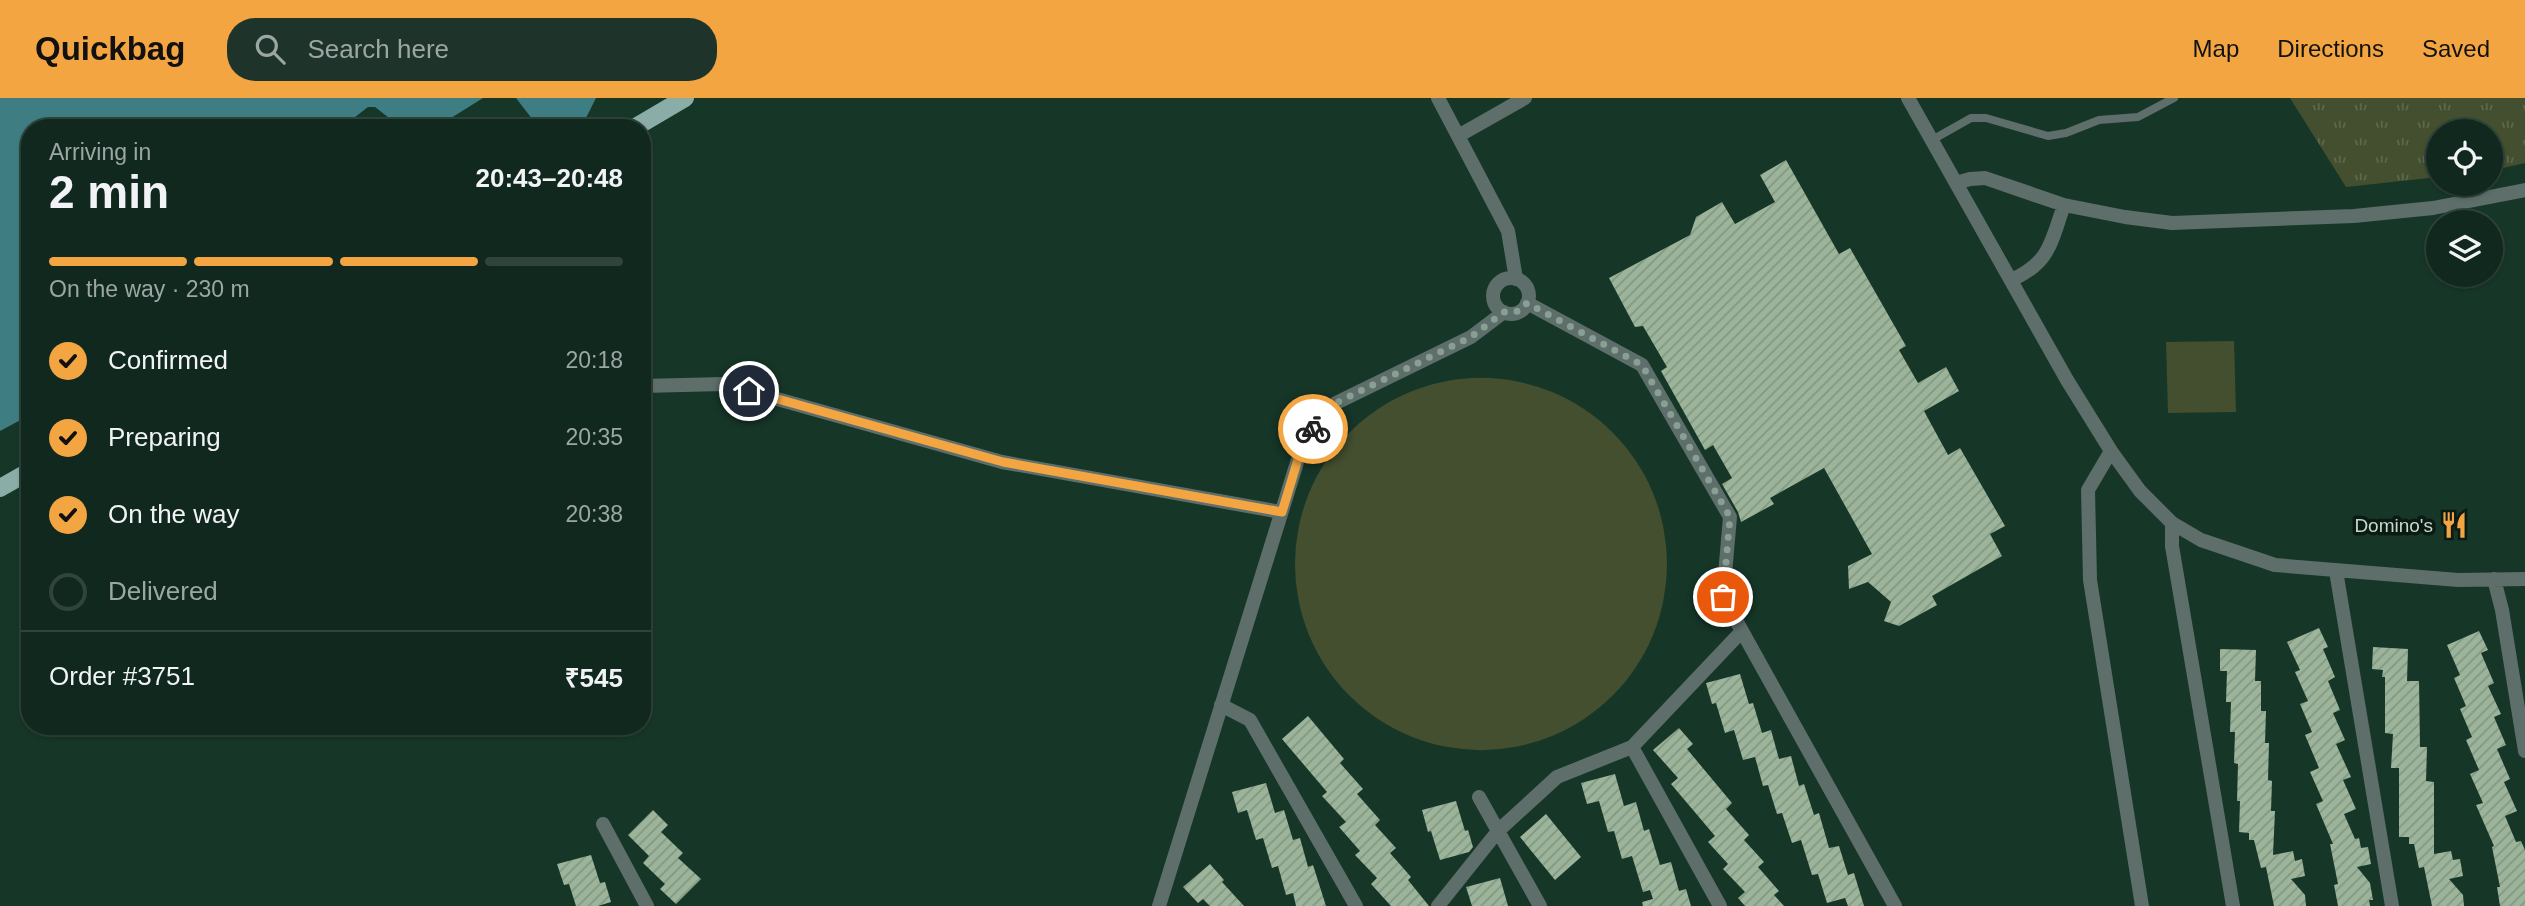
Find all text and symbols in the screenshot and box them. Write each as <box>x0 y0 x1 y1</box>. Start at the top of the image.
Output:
search box <box>227 18 717 81</box>
text: Quickbag <box>35 30 185 67</box>
icon: search <box>251 30 289 68</box>
text: Search here <box>307 34 449 64</box>
text: Map <box>2193 35 2239 62</box>
text: Directions <box>2277 35 2384 62</box>
text: Saved <box>2422 35 2490 62</box>
map controls <box>2426 119 2503 287</box>
button: locate <box>2426 119 2503 196</box>
text: Arriving in <box>49 139 151 165</box>
text: 20:43–20:48 <box>476 163 623 193</box>
text: 2 min <box>49 166 169 218</box>
button: layers <box>2426 210 2503 287</box>
text: On the way · 230 m <box>49 276 250 302</box>
icon: check <box>49 342 87 380</box>
text: Confirmed <box>108 345 228 375</box>
text: 20:18 <box>565 347 623 373</box>
pin <box>719 361 779 421</box>
icon: home <box>730 372 768 410</box>
courier <box>1278 394 1348 464</box>
icon: bike <box>1294 410 1332 448</box>
icon: check <box>49 419 87 457</box>
text: Preparing <box>108 422 221 452</box>
text: 20:35 <box>565 424 623 450</box>
icon: check <box>49 496 87 534</box>
text: On the way <box>108 499 240 529</box>
text: 20:38 <box>565 501 623 527</box>
restaurant icon: Domino's <box>2439 510 2469 540</box>
place label: Domino's <box>2354 515 2433 536</box>
pin <box>1693 567 1753 627</box>
text: Delivered <box>108 576 218 606</box>
icon: bag <box>1704 578 1742 616</box>
text: Order #3751 <box>49 661 195 691</box>
text: ₹545 <box>565 663 623 693</box>

